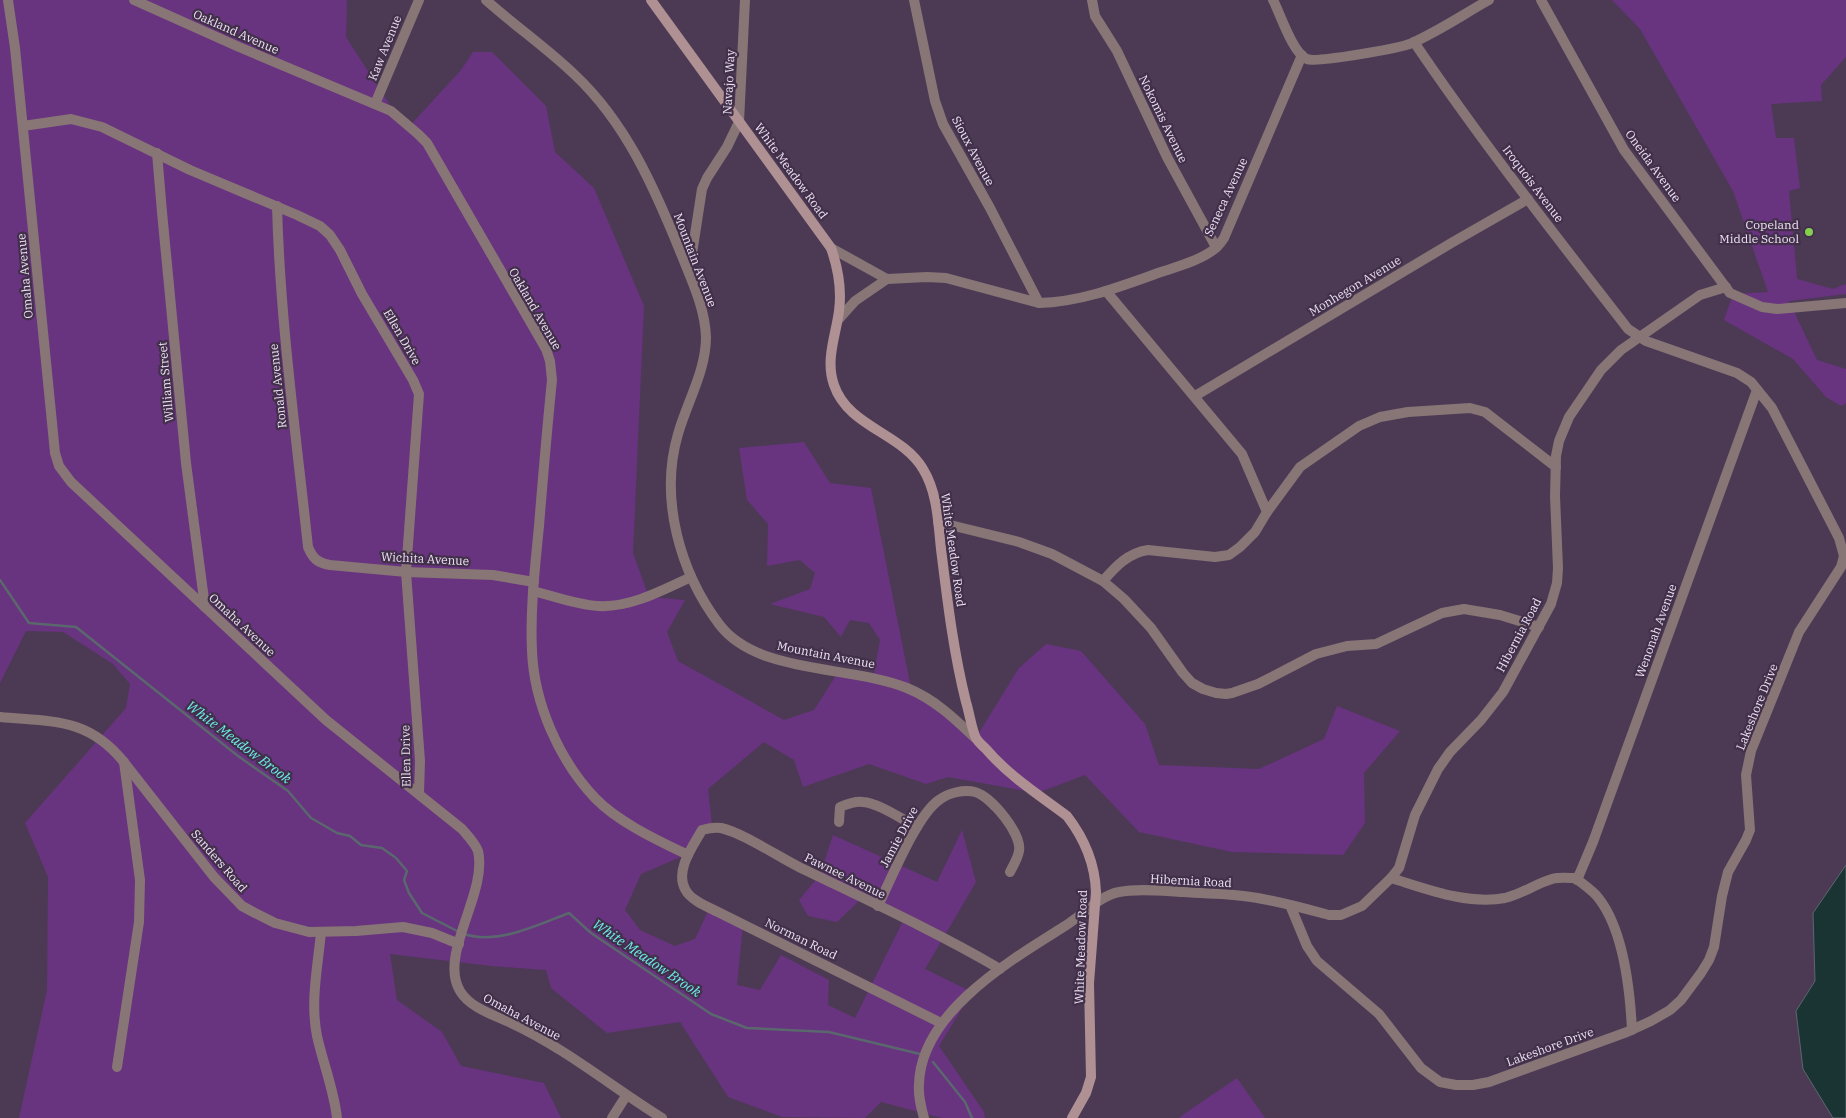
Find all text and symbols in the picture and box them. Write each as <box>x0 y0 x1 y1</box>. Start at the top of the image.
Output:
street label: Oakland Avenue <box>191 6 281 57</box>
street label: Kaw Avenue <box>365 13 404 83</box>
street label: Navajo Way <box>719 48 738 115</box>
street label: Nokomis Avenue <box>1136 72 1191 165</box>
street label: Sioux Avenue <box>949 113 998 188</box>
street label: White Meadow Road <box>752 120 831 221</box>
street label: Oneida Avenue <box>1622 127 1685 205</box>
street label: Iroquois Avenue <box>1500 142 1567 225</box>
street label: Seneca Avenue <box>1201 155 1250 239</box>
street label: Mountain Avenue <box>671 211 720 309</box>
place label: Copeland Middle School <box>1719 217 1799 246</box>
marker: Copeland Middle School <box>1803 226 1815 238</box>
street label: Omaha Avenue <box>13 233 36 319</box>
street label: Monhegon Avenue <box>1306 252 1403 319</box>
street label: Oakland Avenue <box>506 265 565 352</box>
street label: Ellen Drive <box>380 306 424 367</box>
street label: William Street <box>155 341 176 423</box>
street label: Ronald Avenue <box>266 343 289 429</box>
street label: White Meadow Road <box>938 492 969 608</box>
street label: Wichita Avenue <box>380 549 470 568</box>
street label: Wenonah Avenue <box>1632 582 1679 680</box>
street label: Omaha Avenue <box>206 590 279 659</box>
street label: Hibernia Road <box>1493 595 1544 674</box>
street label: Mountain Avenue <box>776 638 876 671</box>
street label: Lakeshore Drive <box>1732 661 1781 752</box>
water label: White Meadow Brook <box>183 697 296 788</box>
street label: Ellen Drive <box>397 725 414 787</box>
street label: Jamie Drive <box>876 804 921 870</box>
street label: Sanders Road <box>188 826 250 895</box>
street label: Pawnee Avenue <box>802 849 888 902</box>
street label: Hibernia Road <box>1150 871 1232 890</box>
street label: White Meadow Road <box>1071 889 1090 1005</box>
water label: White Meadow Brook <box>589 915 705 1001</box>
street label: Norman Road <box>763 915 840 962</box>
street label: Omaha Avenue <box>481 990 564 1043</box>
street label: Lakeshore Drive <box>1504 1024 1596 1069</box>

